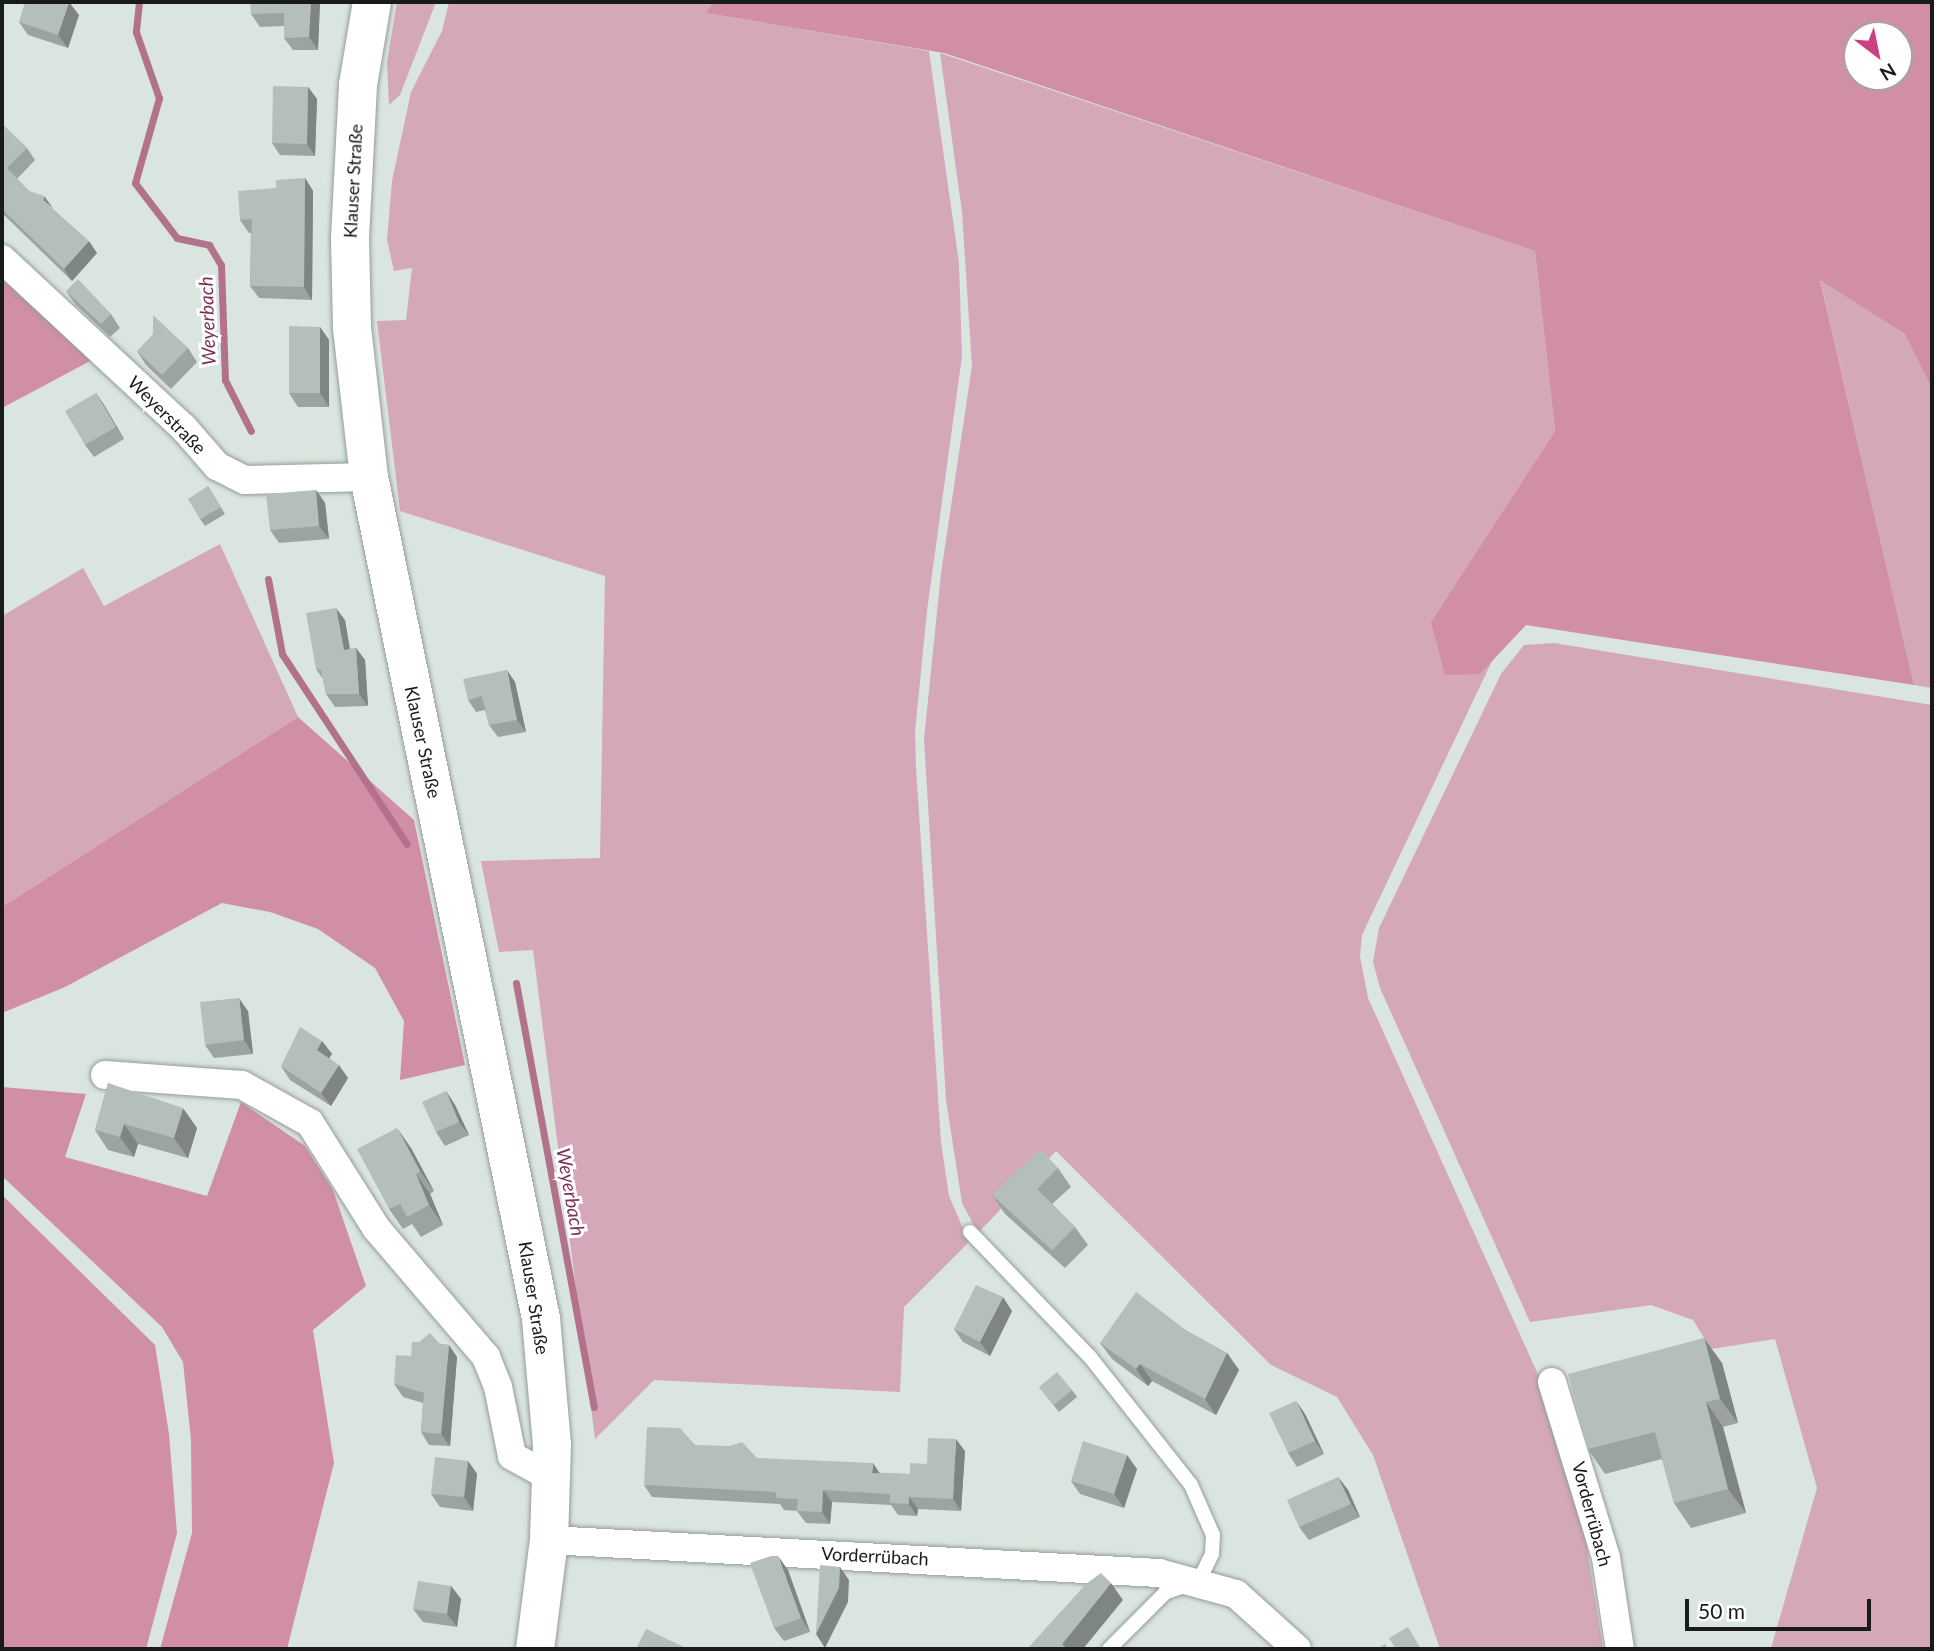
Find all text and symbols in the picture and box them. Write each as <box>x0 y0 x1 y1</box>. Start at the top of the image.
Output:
north arrow <box>1843 21 1913 91</box>
text: N <box>1876 59 1901 86</box>
street label: Klauser Straße <box>339 123 367 239</box>
water label: Weyerbach <box>194 276 220 366</box>
street label: Weyerstraße <box>123 371 211 459</box>
street label: Klauser Straße <box>401 684 445 800</box>
water label: Weyerbach <box>552 1146 590 1238</box>
street label: Klauser Straße <box>514 1240 554 1356</box>
street label: Vorderrübach <box>1568 1459 1616 1569</box>
street label: Vorderrübach <box>821 1542 929 1570</box>
scale bar <box>1689 1584 1874 1628</box>
text: 50 m <box>1698 1598 1745 1623</box>

